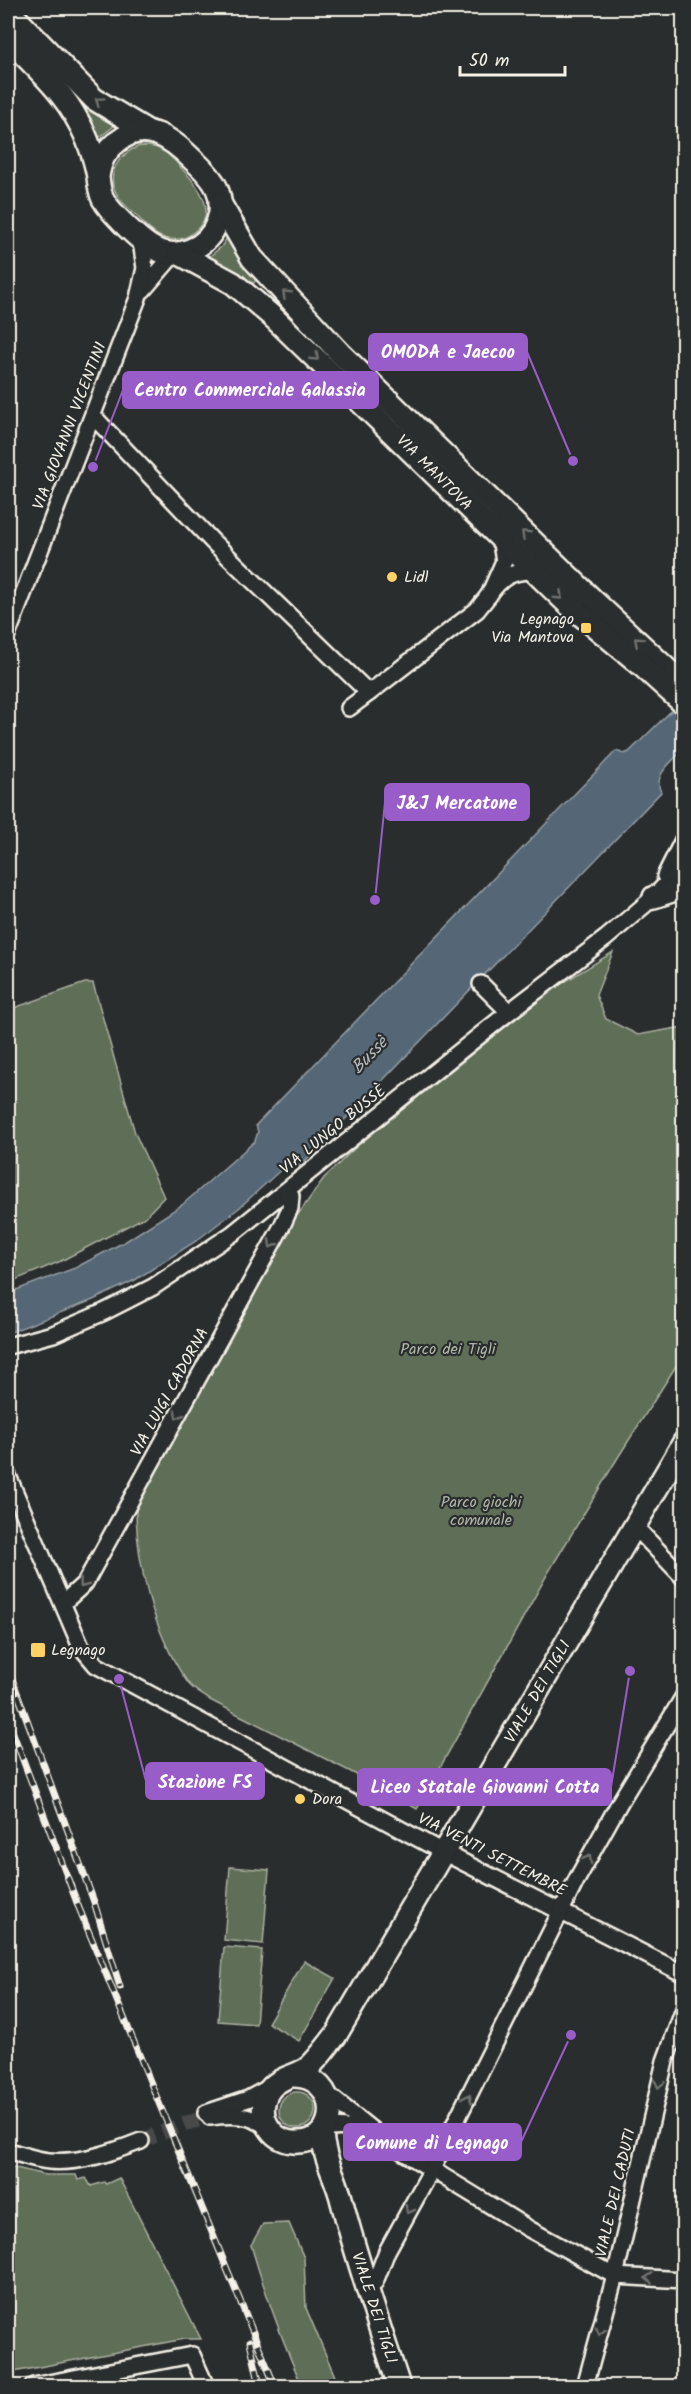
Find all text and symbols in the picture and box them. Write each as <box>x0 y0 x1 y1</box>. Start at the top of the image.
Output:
scale bar <box>460 39 565 77</box>
text: 50 m <box>469 47 509 76</box>
one-way arrow <box>95 98 106 109</box>
one-way arrow <box>282 290 293 301</box>
callout: OMODA e Jaecoo <box>369 334 527 370</box>
street label: VIA GIOVANNI VICENTINI <box>26 338 114 514</box>
text: OMODA e Jaecoo <box>381 339 515 368</box>
one-way arrow <box>307 350 318 361</box>
callout: Centro Commerciale Galassia <box>123 372 378 408</box>
text: Centro Commerciale Galassia <box>134 377 366 406</box>
street label: VIA MANTOVA <box>390 429 478 517</box>
one-way arrow <box>522 530 533 541</box>
place label: Lidl <box>404 565 429 590</box>
marker: Lidl <box>385 570 399 584</box>
one-way arrow <box>553 589 563 600</box>
place label: Legnago Via Mantova <box>491 607 574 650</box>
marker: Legnago Via Mantova <box>579 621 593 635</box>
one-way arrow <box>635 637 645 648</box>
callout: J&J Mercatone <box>385 784 529 820</box>
text: J&J Mercatone <box>397 790 517 819</box>
water label: Bussè <box>345 1029 397 1082</box>
street label: VIA LUNGO BUSSÈ <box>274 1079 392 1181</box>
one-way arrow <box>268 1238 279 1248</box>
street label: VIA LUIGI CADORNA <box>124 1323 216 1461</box>
park label: Parco dei Tigli <box>400 1337 497 1362</box>
one-way arrow <box>174 1408 185 1419</box>
park label: Parco giochi comunale <box>441 1490 522 1533</box>
one-way arrow <box>79 1578 90 1589</box>
street label: VIALE DEI TIGLI <box>498 1636 578 1748</box>
place label: Legnago <box>51 1638 105 1663</box>
marker: Legnago <box>29 1641 47 1659</box>
callout: Stazione FS <box>146 1763 264 1799</box>
text: Stazione FS <box>158 1769 252 1798</box>
callout: Liceo Statale Giovanni Cotta <box>358 1769 611 1805</box>
text: Liceo Statale Giovanni Cotta <box>371 1774 599 1803</box>
place label: Dora <box>312 1787 342 1812</box>
marker: Dora <box>293 1792 307 1806</box>
street label: VIA VENTI SETTEMBRE <box>413 1807 571 1904</box>
one-way arrow <box>581 1854 592 1865</box>
one-way arrow <box>654 2079 667 2089</box>
one-way arrow <box>460 2093 472 2104</box>
callout: Comune di Legnago <box>344 2124 521 2160</box>
street label: VIALE DEI CADUTI <box>589 2126 643 2260</box>
text: Comune di Legnago <box>355 2130 509 2159</box>
one-way arrow <box>405 2204 416 2214</box>
street label: VIALE DEI TIGLI <box>344 2249 404 2367</box>
one-way arrow <box>645 2272 654 2285</box>
one-way arrow <box>595 2326 608 2336</box>

